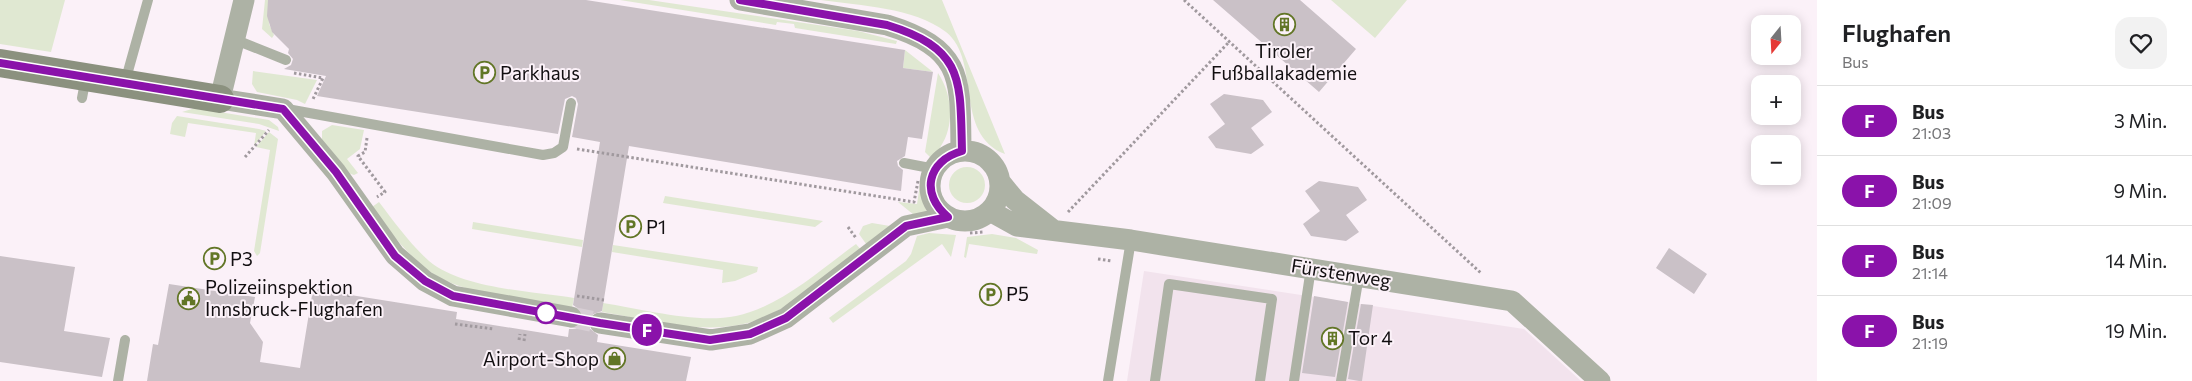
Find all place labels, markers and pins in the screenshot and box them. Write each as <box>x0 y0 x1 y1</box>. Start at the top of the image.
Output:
building icon: Tiroler Fußballakademie <box>1272 13 1296 37</box>
place label: Tiroler Fußballakademie <box>1211 39 1357 84</box>
parking icon: Parkhaus <box>472 61 496 85</box>
place label: Parkhaus <box>500 61 580 84</box>
parking icon: P1 <box>618 215 642 239</box>
place label: P1 <box>646 215 666 238</box>
parking icon: P3 <box>202 247 226 271</box>
place label: P3 <box>230 247 253 270</box>
place label: Polizeiinspektion Innsbruck-Flughafen <box>205 275 383 320</box>
parking icon: P5 <box>978 282 1002 306</box>
place label: P5 <box>1006 282 1029 305</box>
public building icon: Polizeiinspektion Innsbruck-Flughafen <box>177 286 201 310</box>
unlabelled marker <box>535 302 557 324</box>
building icon: Tor 4 <box>1320 326 1344 350</box>
place label: Tor 4 <box>1348 326 1393 349</box>
place label: Airport-Shop <box>483 347 599 370</box>
shop icon: Airport-Shop <box>603 347 627 371</box>

